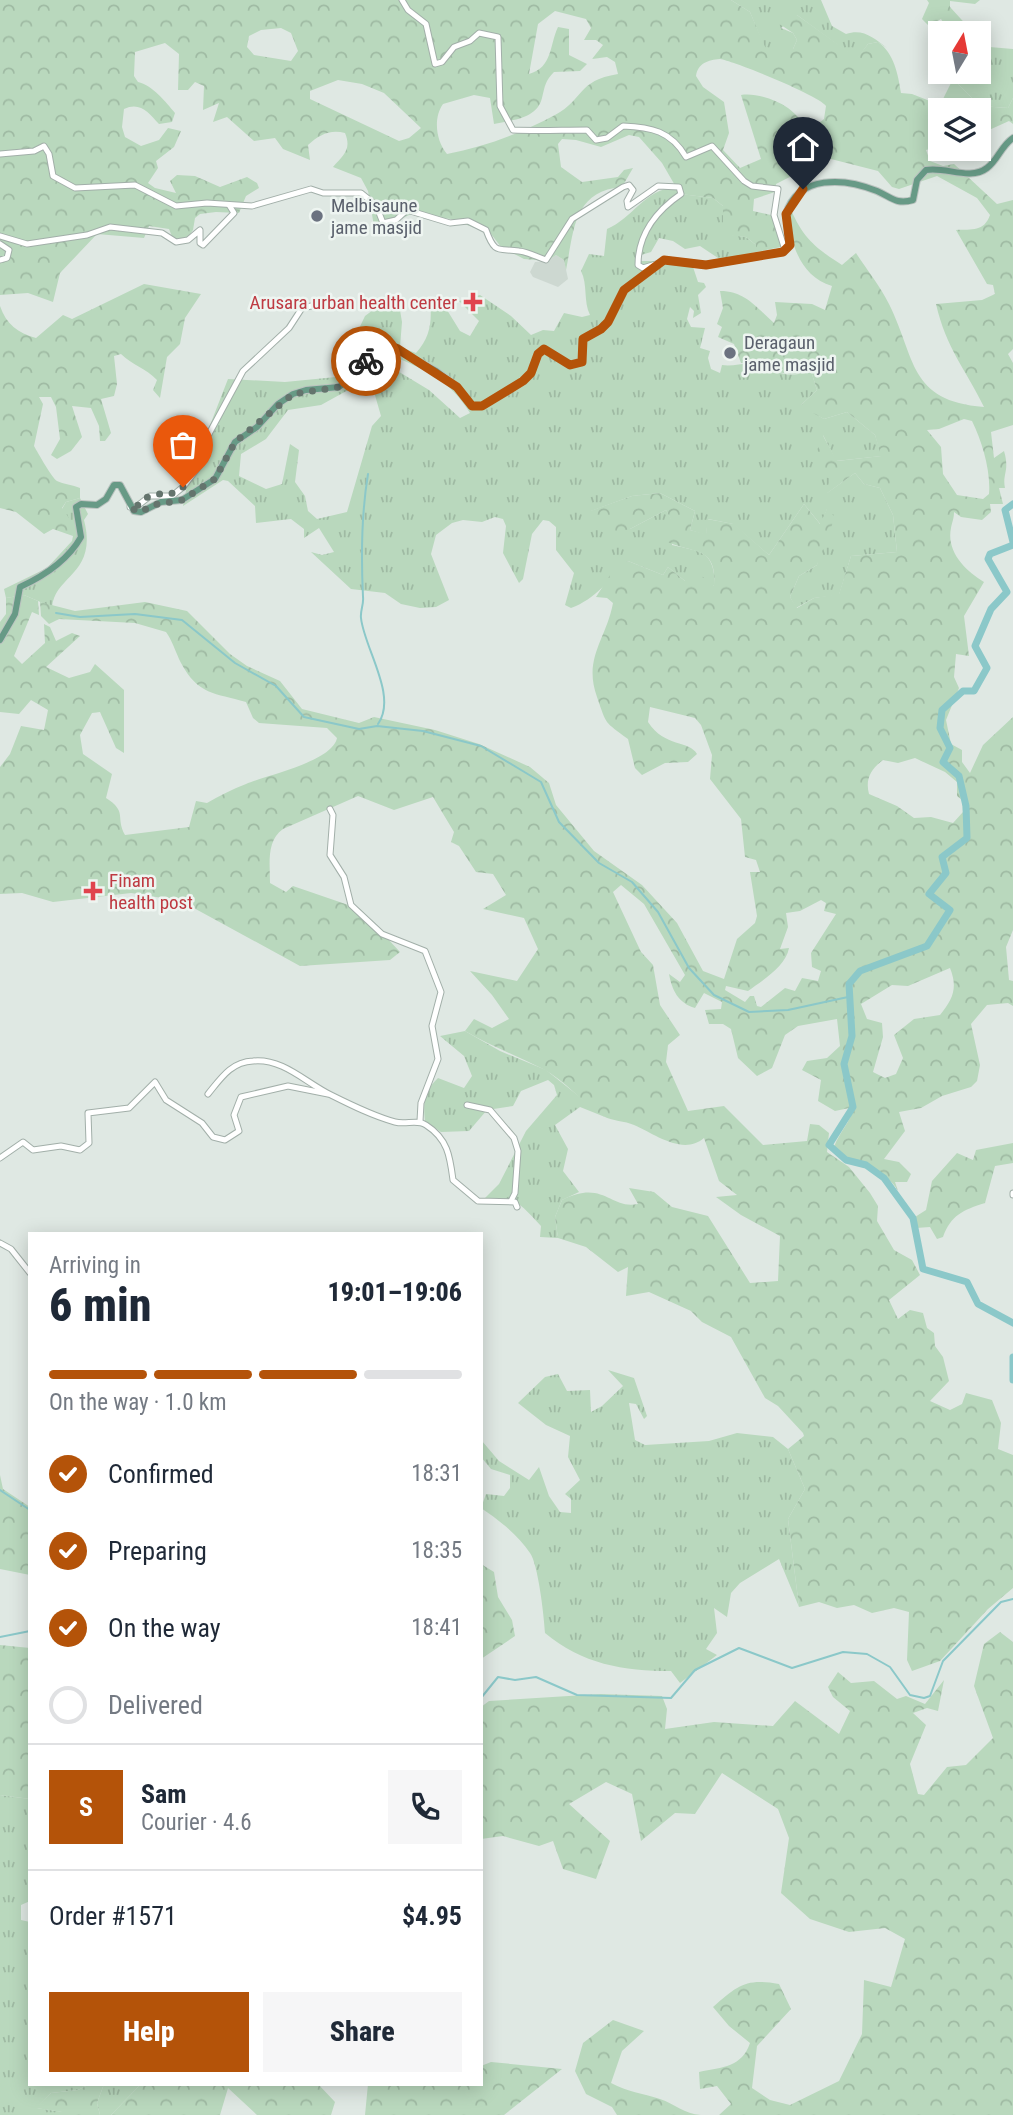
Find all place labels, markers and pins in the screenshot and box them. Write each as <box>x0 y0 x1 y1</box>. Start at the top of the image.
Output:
pin <box>773 117 833 189</box>
place label: Melbisaune jame masjid <box>330 194 422 239</box>
marker: Melbisaune jame masjid <box>309 208 325 224</box>
place label: Arusara urban health center <box>250 291 457 314</box>
marker: Arusara urban health center <box>463 292 483 312</box>
place label: Deragaun jame masjid <box>743 331 835 376</box>
marker: Deragaun jame masjid <box>722 345 738 361</box>
pin <box>153 415 213 487</box>
place label: Finam health post <box>109 869 193 914</box>
marker: Finam health post <box>83 881 103 901</box>

